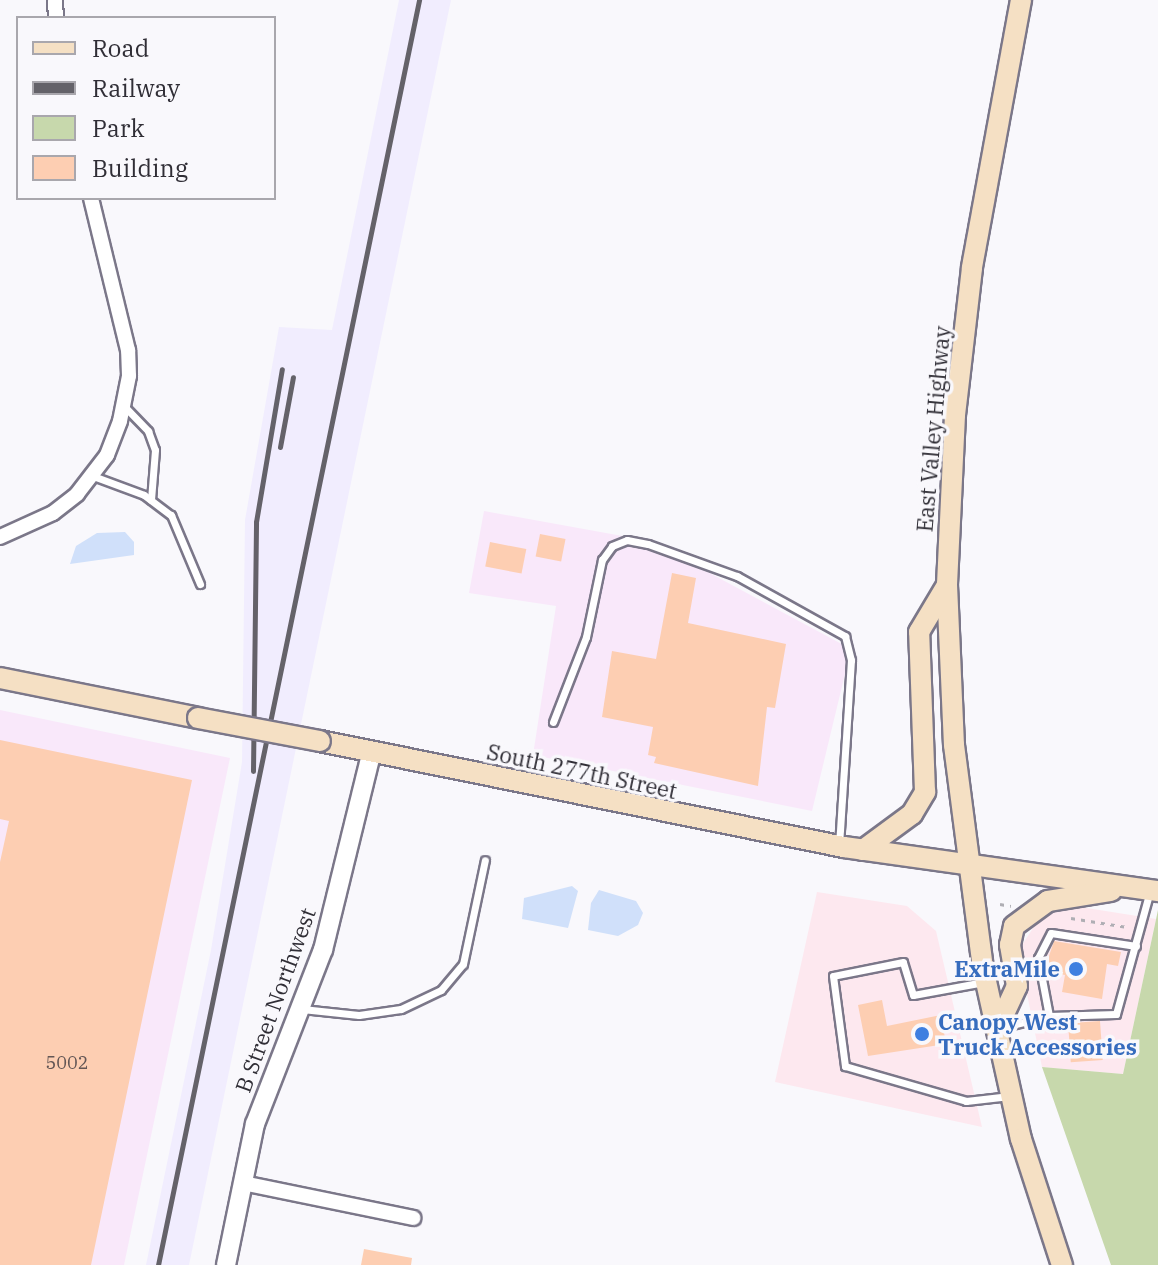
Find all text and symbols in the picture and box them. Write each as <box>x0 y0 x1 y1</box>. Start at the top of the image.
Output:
legend <box>16 16 276 200</box>
text: Road <box>92 32 149 64</box>
text: Railway <box>92 72 180 104</box>
text: Park <box>92 112 144 144</box>
text: Building <box>92 152 188 184</box>
street label: East Valley Highway <box>911 325 955 533</box>
street label: South 277th Street <box>485 738 679 804</box>
street label: B Street Northwest <box>229 904 321 1096</box>
place label: ExtraMile <box>954 956 1060 982</box>
marker: ExtraMile <box>1067 960 1085 978</box>
place label: Canopy West Truck Accessories <box>938 1008 1137 1060</box>
marker: Canopy West Truck Accessories <box>913 1025 931 1043</box>
house number: 5002 <box>45 1052 89 1074</box>

